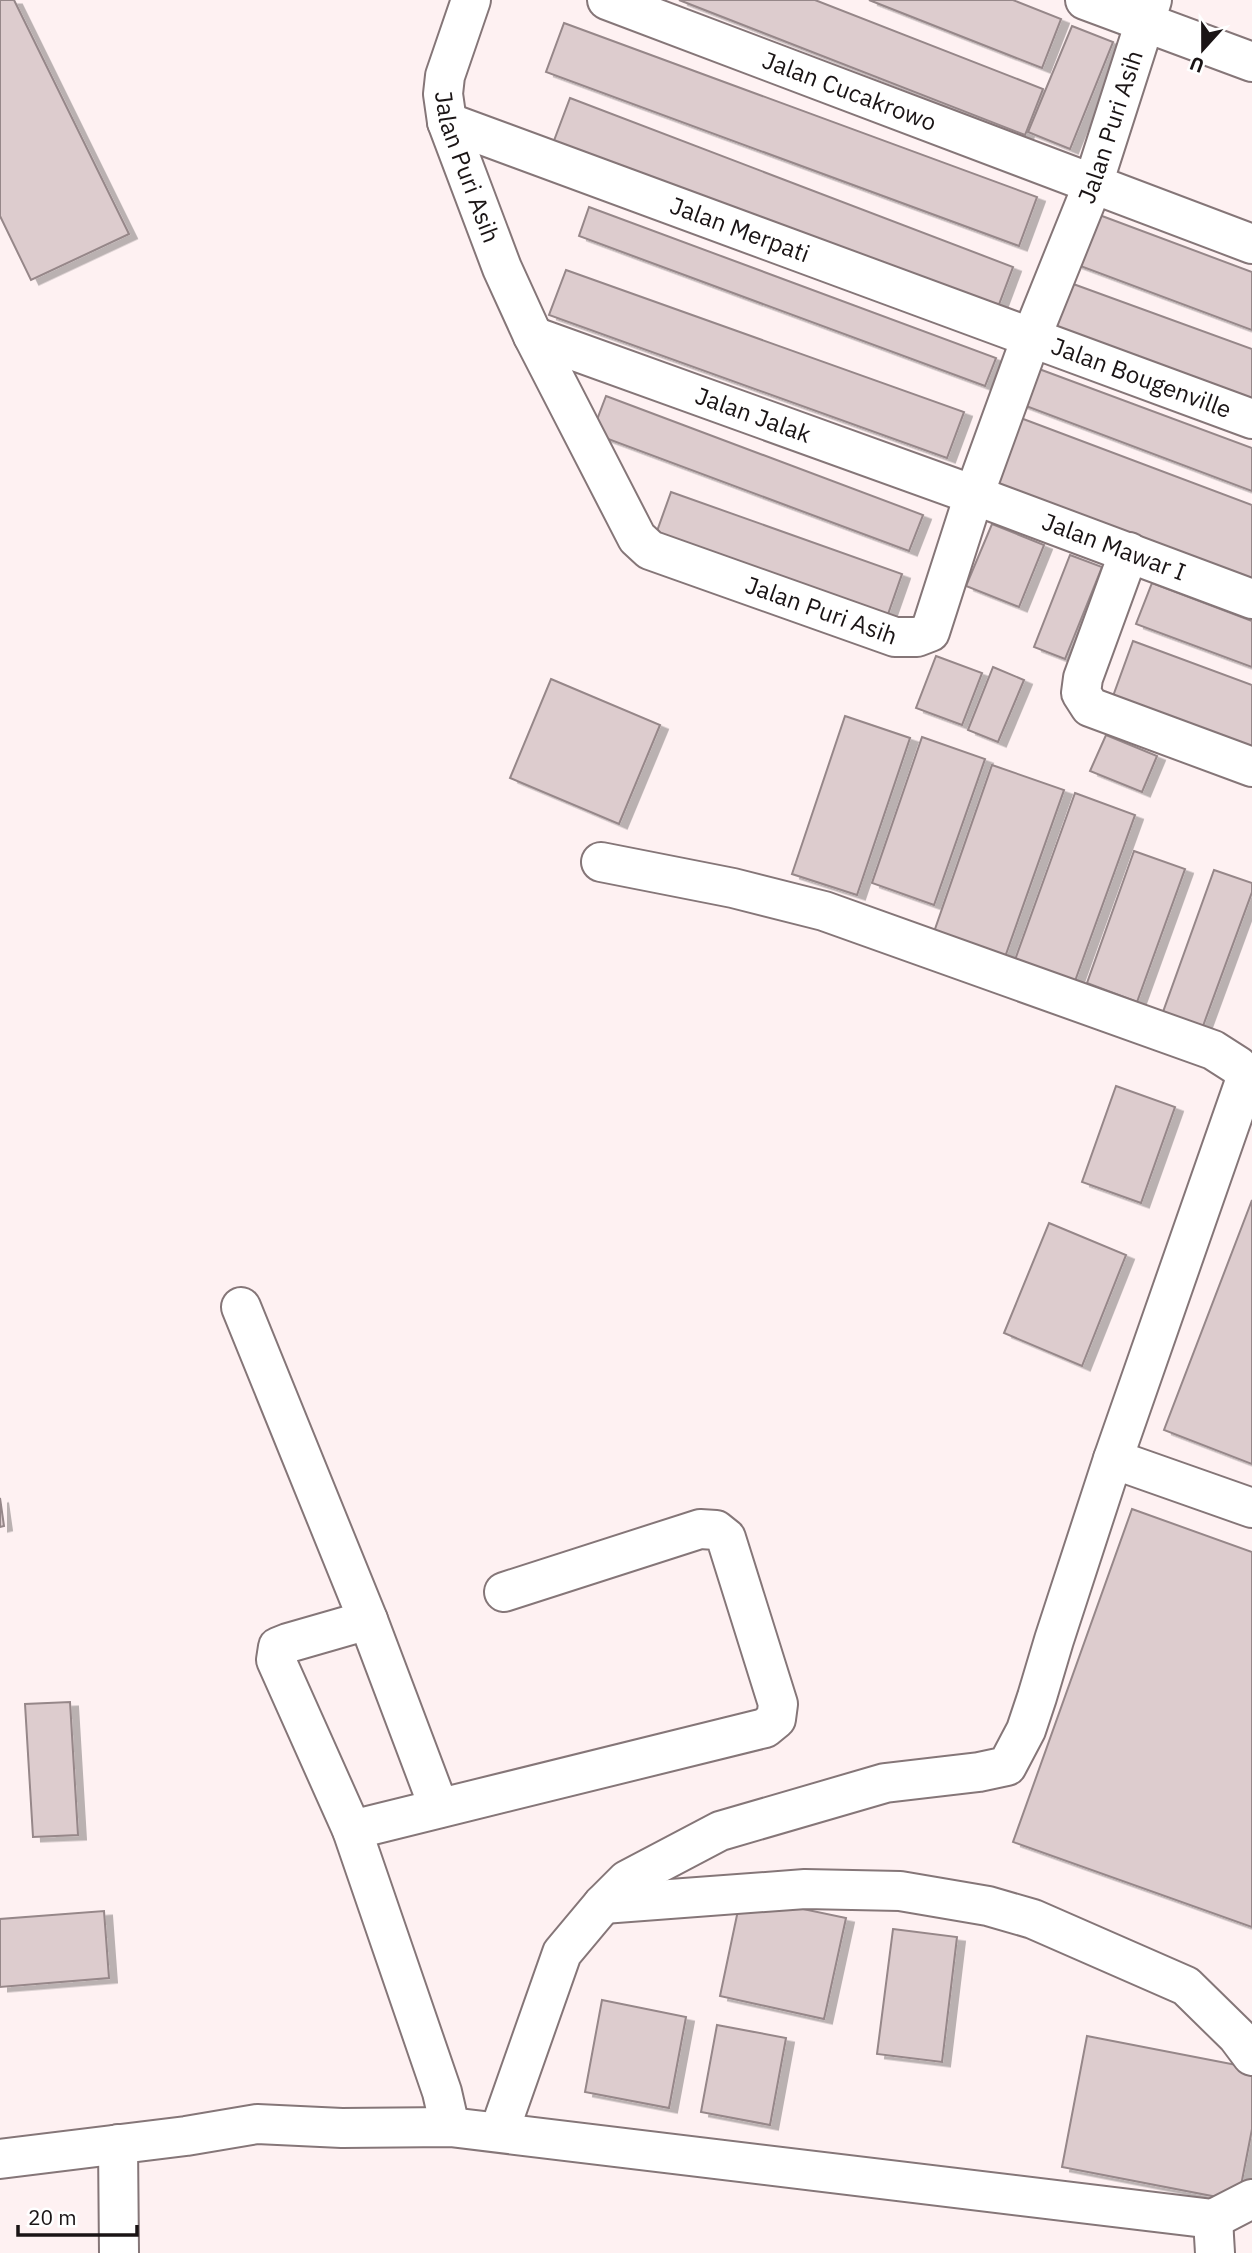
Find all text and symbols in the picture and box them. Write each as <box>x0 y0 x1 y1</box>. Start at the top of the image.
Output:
north arrow <box>1168 14 1238 84</box>
street label: Jalan Cucakrowo <box>758 43 941 138</box>
street label: Jalan Puri Asih <box>1070 46 1150 208</box>
text: U <box>1186 51 1207 78</box>
street label: Jalan Puri Asih <box>428 89 508 247</box>
street label: Jalan Merpati <box>666 189 814 269</box>
street label: Jalan Bougenville <box>1047 329 1236 425</box>
street label: Jalan Jalak <box>691 379 816 450</box>
street label: Jalan Mawar I <box>1038 505 1190 588</box>
street label: Jalan Puri Asih <box>741 568 902 652</box>
scale bar <box>18 2194 136 2238</box>
text: 20 m <box>28 2203 77 2231</box>

